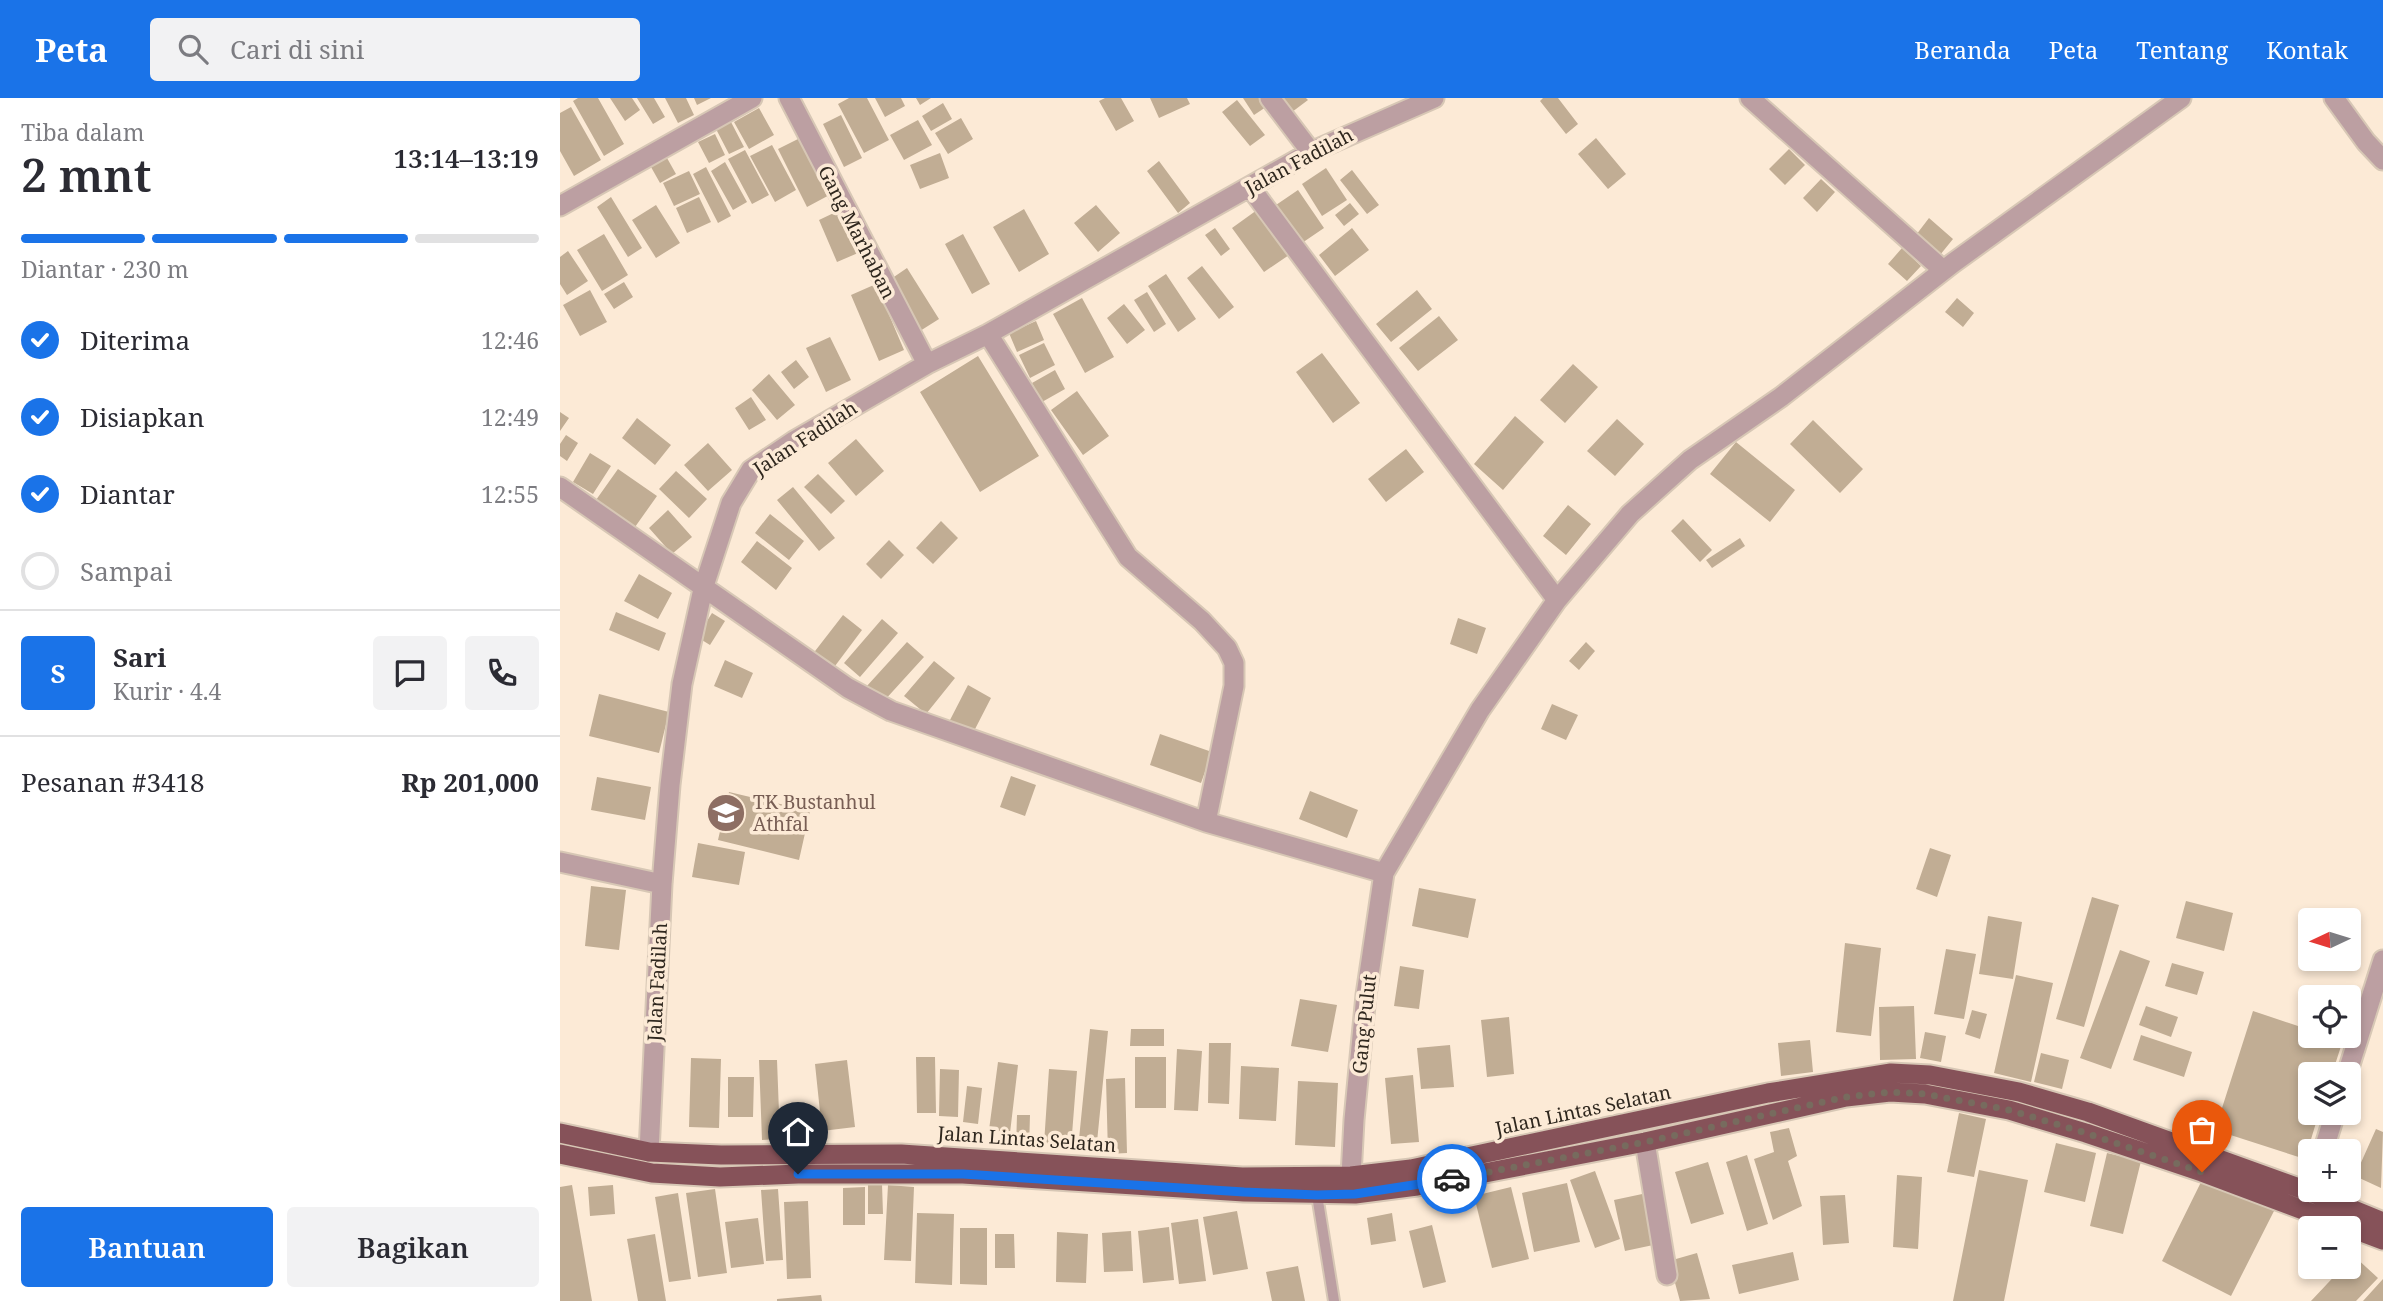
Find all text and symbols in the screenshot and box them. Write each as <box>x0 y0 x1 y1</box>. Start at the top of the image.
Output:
search box <box>150 18 640 81</box>
text: Peta <box>35 27 108 72</box>
icon: search <box>174 30 212 68</box>
text: Cari di sini <box>230 31 364 67</box>
text: Beranda <box>1914 33 2011 66</box>
text: Peta <box>2049 33 2098 66</box>
text: Tentang <box>2136 33 2228 66</box>
text: Kontak <box>2266 33 2348 66</box>
text: Tiba dalam <box>21 116 144 148</box>
street label: Jalan Fadilah <box>1240 122 1358 201</box>
text: 13:14–13:19 <box>393 140 539 176</box>
text: 2 mnt <box>21 143 152 205</box>
street label: Gang Marhaban <box>812 161 902 303</box>
text: Diantar · 230 m <box>21 253 189 285</box>
icon: check <box>21 321 59 359</box>
text: Diterima <box>80 322 190 358</box>
text: 12:46 <box>481 324 539 356</box>
street label: Jalan Fadilah <box>747 395 862 482</box>
icon: check <box>21 398 59 436</box>
text: Disiapkan <box>80 399 205 435</box>
text: 12:49 <box>481 401 539 433</box>
icon: check <box>21 475 59 513</box>
text: Diantar <box>80 476 175 512</box>
text: 12:55 <box>481 478 539 510</box>
text: Sampai <box>80 553 172 589</box>
button: chat <box>373 636 447 710</box>
button: phone <box>465 636 539 710</box>
text: Sari <box>113 639 166 675</box>
text: S <box>50 655 66 691</box>
text: Kurir · 4.4 <box>113 675 221 707</box>
text: Pesanan #3418 <box>21 764 205 800</box>
text: Rp 201,000 <box>401 764 539 800</box>
place label: TK Bustanhul Athfal <box>753 789 876 837</box>
school or university icon: TK Bustanhul Athfal <box>705 792 747 834</box>
north arrow <box>2298 908 2361 971</box>
map controls <box>2298 908 2361 1279</box>
street label: Jalan Fadilah <box>641 922 673 1043</box>
street label: Gang Pulut <box>1346 973 1382 1075</box>
button: locate <box>2298 985 2361 1048</box>
button: layers <box>2298 1062 2361 1125</box>
street label: Jalan Lintas Selatan <box>1492 1079 1673 1142</box>
pin <box>2172 1100 2232 1172</box>
pin <box>768 1102 828 1174</box>
icon: bag <box>2183 1111 2221 1149</box>
icon: home <box>779 1113 817 1151</box>
street label: Jalan Lintas Selatan <box>936 1120 1117 1158</box>
button: + <box>2298 1139 2361 1202</box>
courier <box>1417 1144 1487 1214</box>
icon: car <box>1433 1160 1471 1198</box>
button: Bantuan <box>21 1207 273 1287</box>
button: Bagikan <box>287 1207 539 1287</box>
button: − <box>2298 1216 2361 1279</box>

